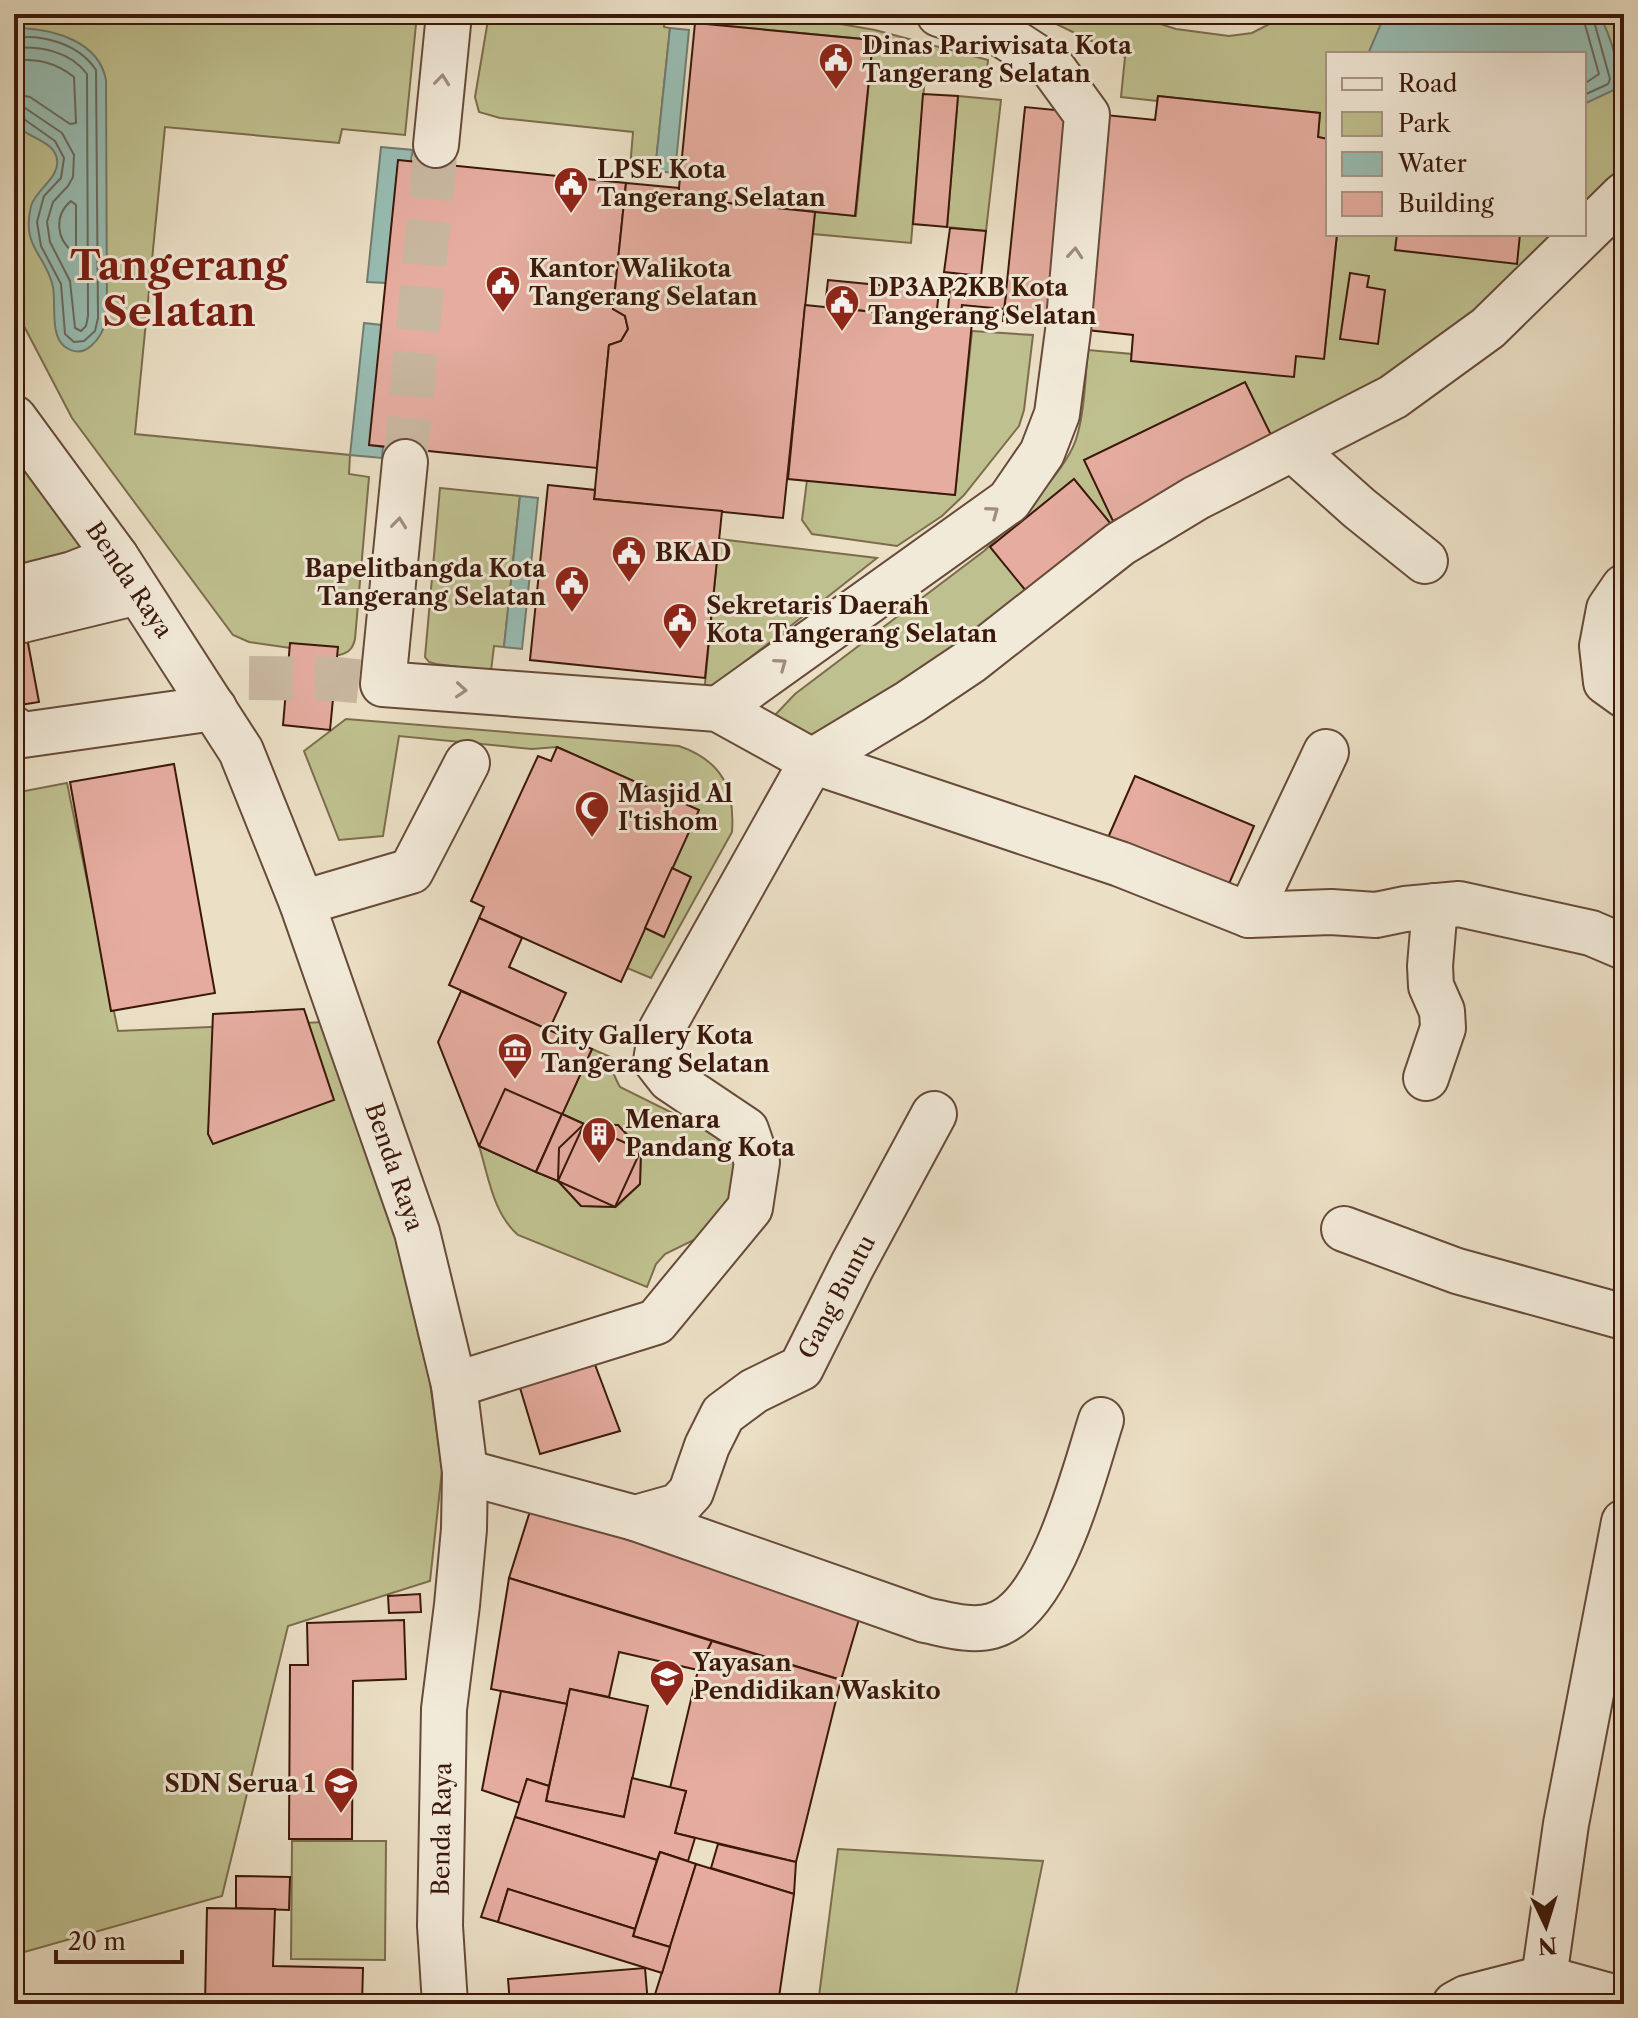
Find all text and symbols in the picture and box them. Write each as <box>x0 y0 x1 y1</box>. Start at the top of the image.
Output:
place label: Dinas Pariwisata Kota Tangerang Selatan <box>862 31 1133 88</box>
public building icon: Dinas Pariwisata Kota Tangerang Selatan <box>817 41 855 91</box>
legend <box>1326 52 1586 236</box>
text: Road <box>1398 69 1458 98</box>
one-way arrow <box>434 73 451 86</box>
text: Park <box>1398 109 1451 138</box>
text: Water <box>1397 149 1467 178</box>
place label: LPSE Kota Tangerang Selatan <box>597 155 826 212</box>
public building icon: LPSE Kota Tangerang Selatan <box>552 165 590 215</box>
text: Building <box>1398 189 1494 218</box>
district label: Tangerang Selatan <box>70 241 289 336</box>
one-way arrow <box>1066 246 1083 259</box>
place label: Kantor Walikota Tangerang Selatan <box>529 254 758 311</box>
public building icon: Kantor Walikota Tangerang Selatan <box>484 264 522 314</box>
place label: DP3AP2KB Kota Tangerang Selatan <box>868 273 1097 330</box>
public building icon: DP3AP2KB Kota Tangerang Selatan <box>823 283 861 333</box>
one-way arrow <box>984 507 998 522</box>
street label: Benda Raya <box>80 516 179 643</box>
one-way arrow <box>390 516 407 529</box>
public building icon: BKAD <box>610 534 648 584</box>
place label: BKAD <box>655 538 731 567</box>
place label: Bapelitbangda Kota Tangerang Selatan <box>304 554 547 611</box>
public building icon: Bapelitbangda Kota Tangerang Selatan <box>553 564 591 614</box>
place label: Sekretaris Daerah Kota Tangerang Selatan <box>706 591 998 648</box>
public building icon: Sekretaris Daerah Kota Tangerang Selatan <box>661 601 699 651</box>
one-way arrow <box>773 659 787 674</box>
one-way arrow <box>455 681 468 698</box>
place label: Masjid Al I'tishom <box>618 779 733 836</box>
mosque icon: Masjid Al I'tishom <box>573 789 611 839</box>
place label: City Gallery Kota Tangerang Selatan <box>541 1021 770 1078</box>
museum icon: City Gallery Kota Tangerang Selatan <box>496 1031 534 1081</box>
street label: Benda Raya <box>359 1099 430 1235</box>
place label: Menara Pandang Kota <box>625 1105 796 1162</box>
building icon: Menara Pandang Kota <box>580 1115 618 1165</box>
street label: Gang Buntu <box>792 1230 881 1364</box>
place label: Yayasan Pendidikan Waskito <box>692 1648 941 1705</box>
school or university icon: Yayasan Pendidikan Waskito <box>648 1658 686 1708</box>
street label: Benda Raya <box>426 1762 457 1896</box>
school or university icon: SDN Serua 1 <box>322 1765 360 1815</box>
place label: SDN Serua 1 <box>164 1769 315 1798</box>
north arrow <box>1506 1886 1586 1966</box>
scale bar <box>56 1914 182 1964</box>
text: 20 m <box>68 1927 126 1956</box>
text: N <box>1537 1931 1558 1960</box>

